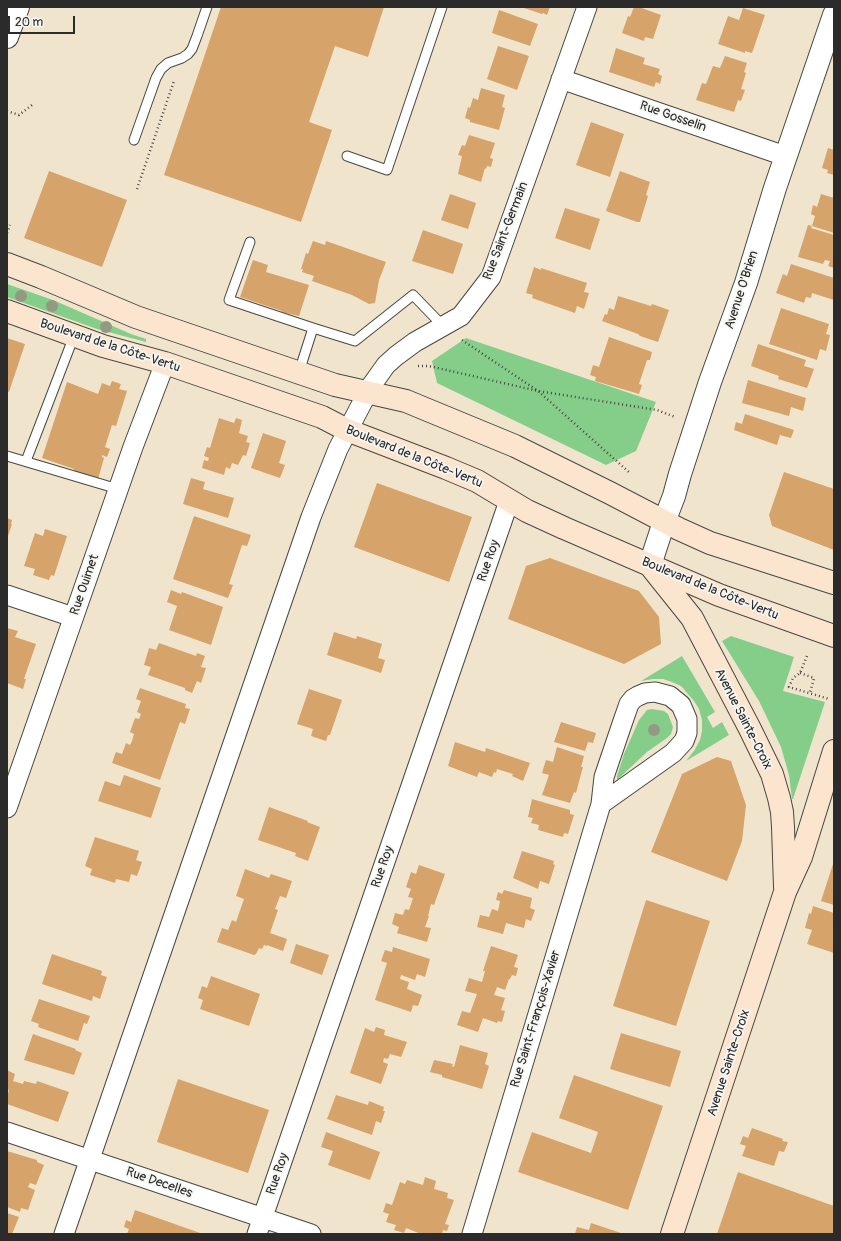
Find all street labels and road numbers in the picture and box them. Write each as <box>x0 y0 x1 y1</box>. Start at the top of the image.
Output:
street label: Rue Gosselin <box>638 98 708 136</box>
street label: Rue Saint-Germain <box>480 180 532 282</box>
street label: Avenue O'Brien <box>722 249 762 331</box>
street label: Boulevard de la Côte-Vertu <box>38 316 182 376</box>
street label: Boulevard de la Côte-Vertu <box>343 422 485 492</box>
street label: Rue Roy <box>475 538 503 584</box>
street label: Rue Ouimet <box>67 553 103 617</box>
street label: Boulevard de la Côte-Vertu <box>639 554 781 624</box>
street label: Avenue Sainte-Croix <box>711 666 775 772</box>
street label: Rue Roy <box>369 844 397 890</box>
street label: Rue Saint-François-Xavier <box>508 949 564 1089</box>
street label: Avenue Sainte-Croix <box>704 1008 754 1118</box>
street label: Rue Roy <box>264 1151 292 1197</box>
street label: Rue Decelles <box>124 1164 194 1202</box>

